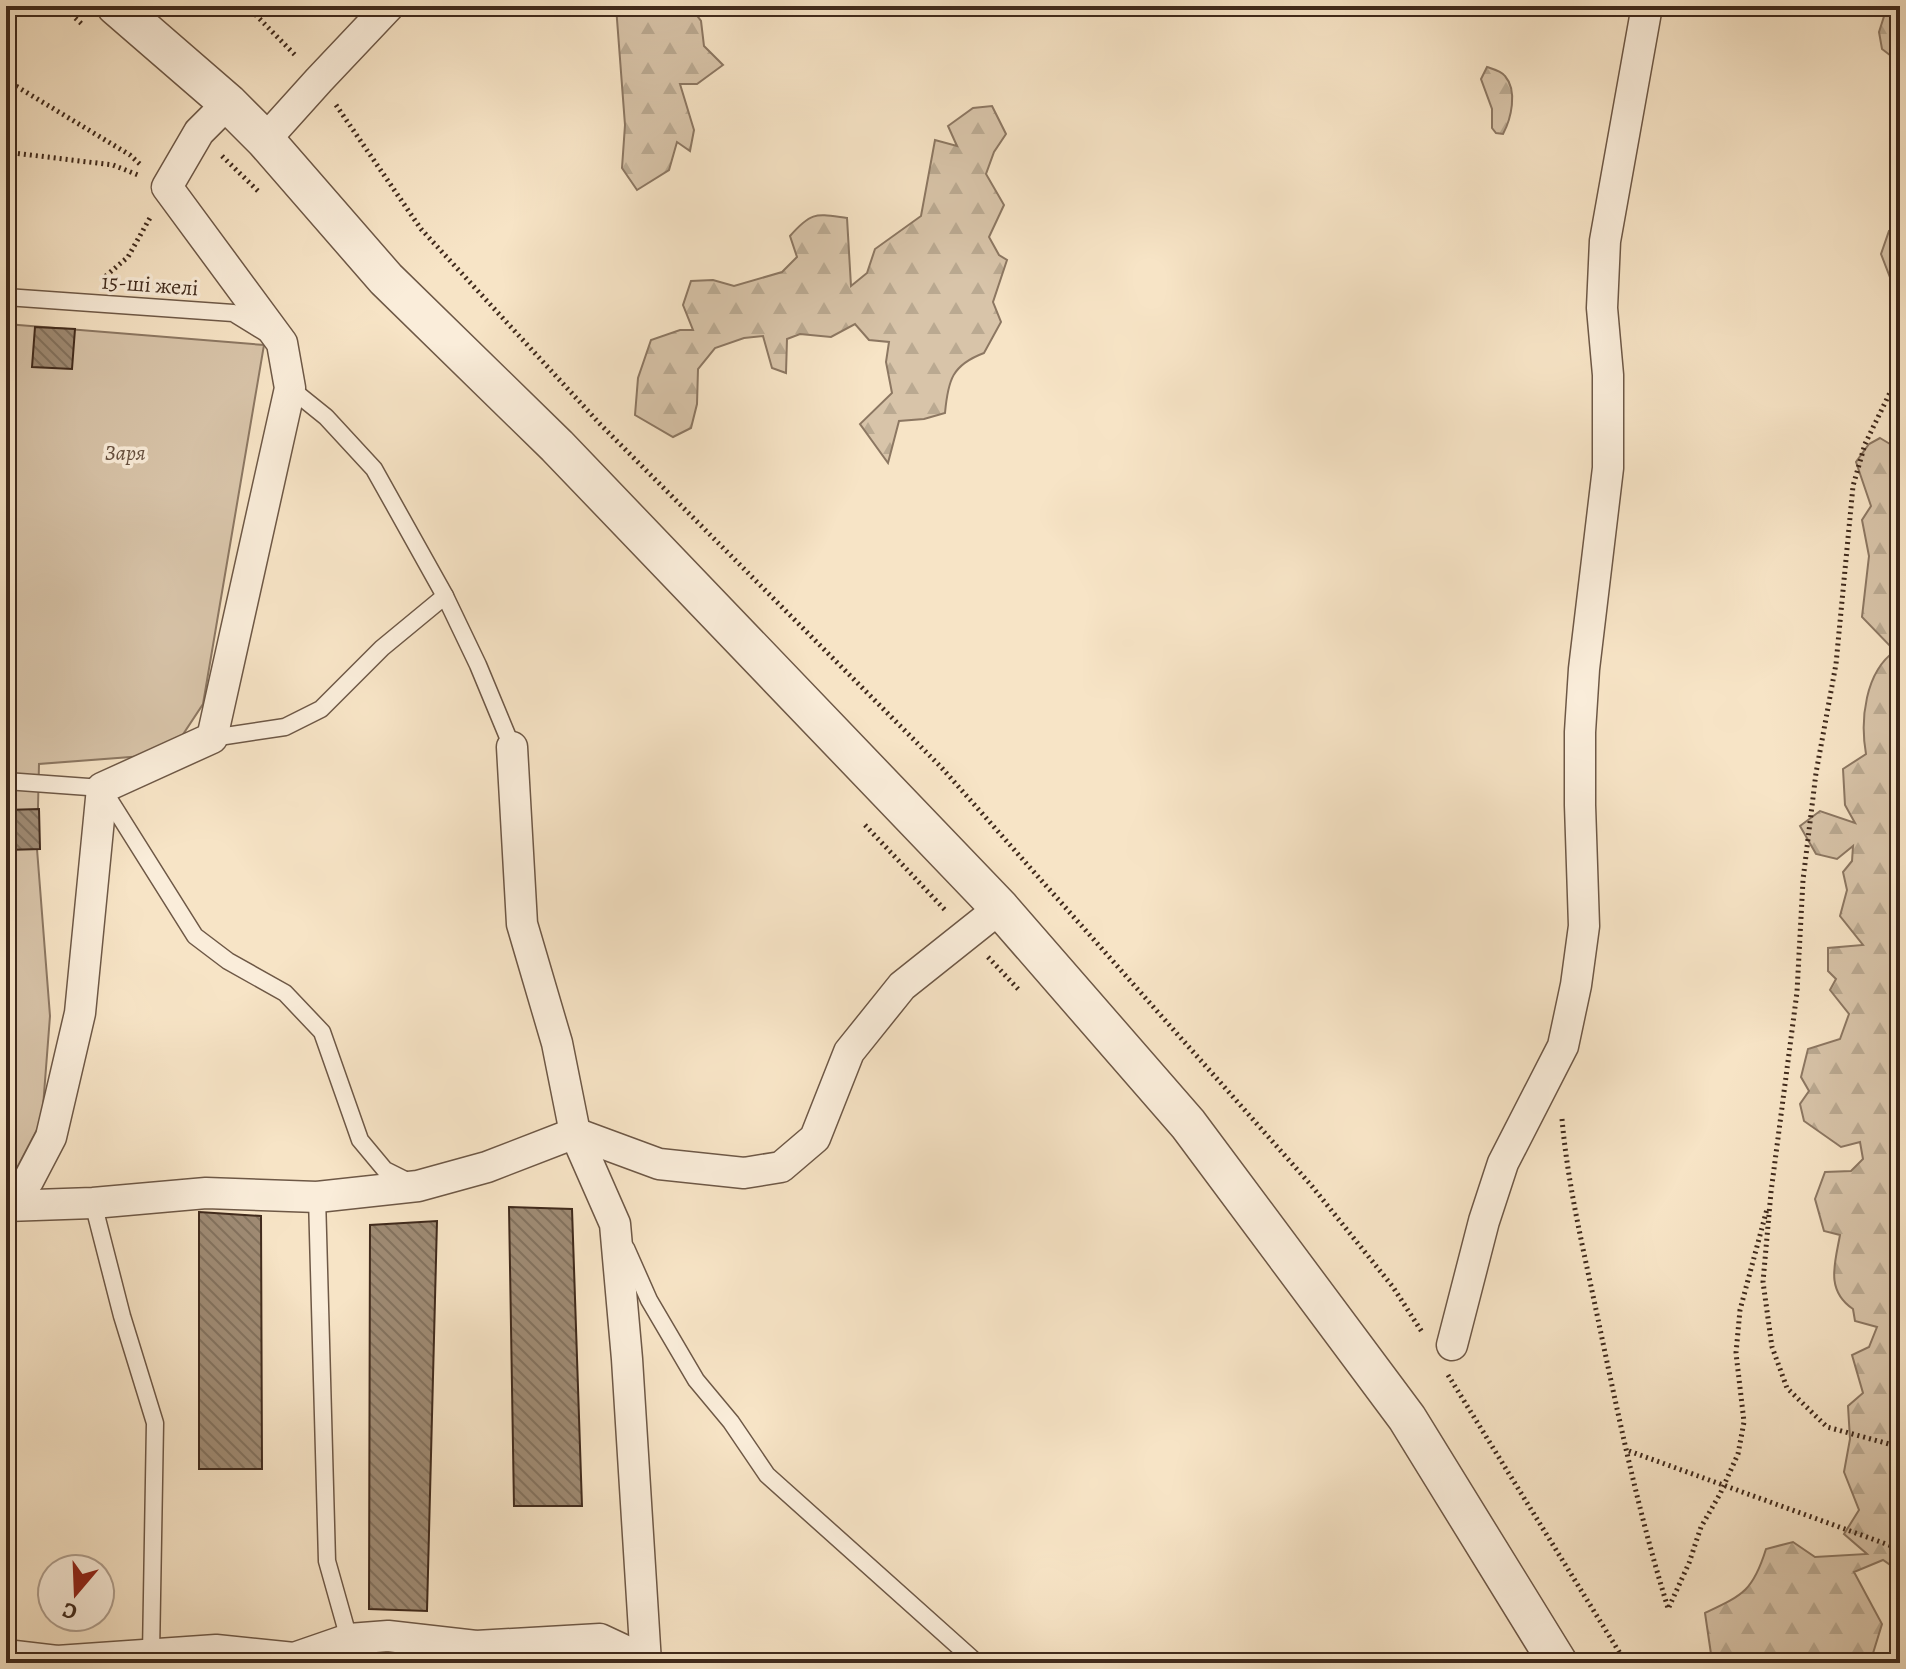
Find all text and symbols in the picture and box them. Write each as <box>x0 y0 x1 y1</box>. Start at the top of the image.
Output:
street label: 15-ші желі <box>100 267 200 303</box>
park label: Заря <box>104 438 146 468</box>
north arrow <box>36 1553 116 1633</box>
text: С <box>59 1595 81 1627</box>

